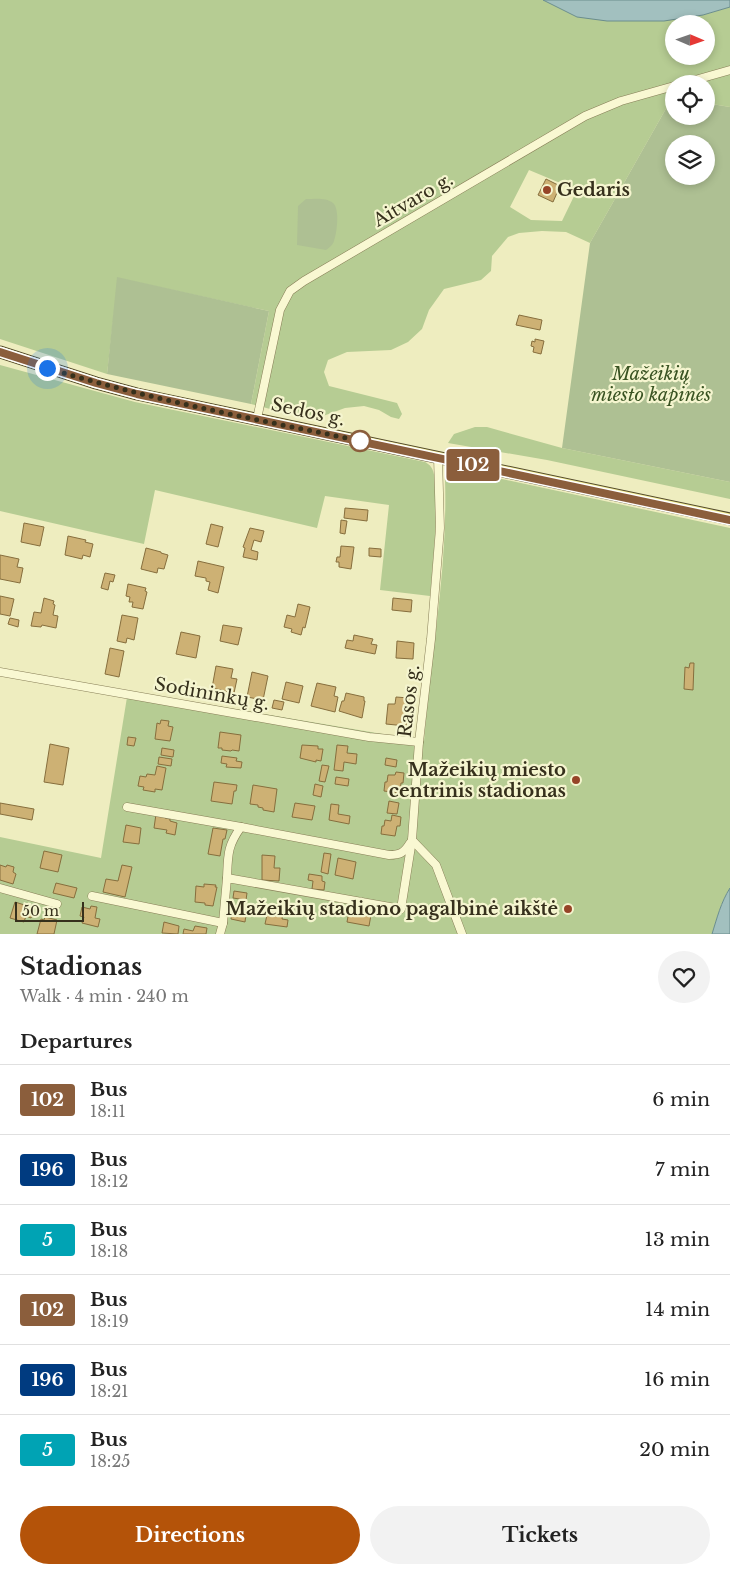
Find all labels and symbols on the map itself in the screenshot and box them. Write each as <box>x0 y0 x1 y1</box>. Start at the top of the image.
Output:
north arrow <box>665 15 715 65</box>
street label: Aitvaro g. <box>368 168 457 232</box>
place label: Gedaris <box>557 179 630 201</box>
marker: Gedaris <box>541 184 553 196</box>
your location <box>35 356 60 381</box>
park label: Mažeikių miesto kapinės <box>591 363 711 406</box>
street label: Sedos g. <box>269 393 347 431</box>
unlabelled marker <box>349 430 371 452</box>
line badge: 102 <box>444 449 502 481</box>
street label: Rasos g. <box>394 663 424 739</box>
street label: Sodininkų g. <box>153 673 271 715</box>
place label: Mažeikių miesto centrinis stadionas <box>389 759 566 802</box>
marker: Mažeikių miesto centrinis stadionas <box>570 774 582 786</box>
place label: Mažeikių stadiono pagalbinė aikštė <box>225 898 558 920</box>
scale bar <box>15 899 84 922</box>
marker: Mažeikių stadiono pagalbinė aikštė <box>562 903 574 915</box>

